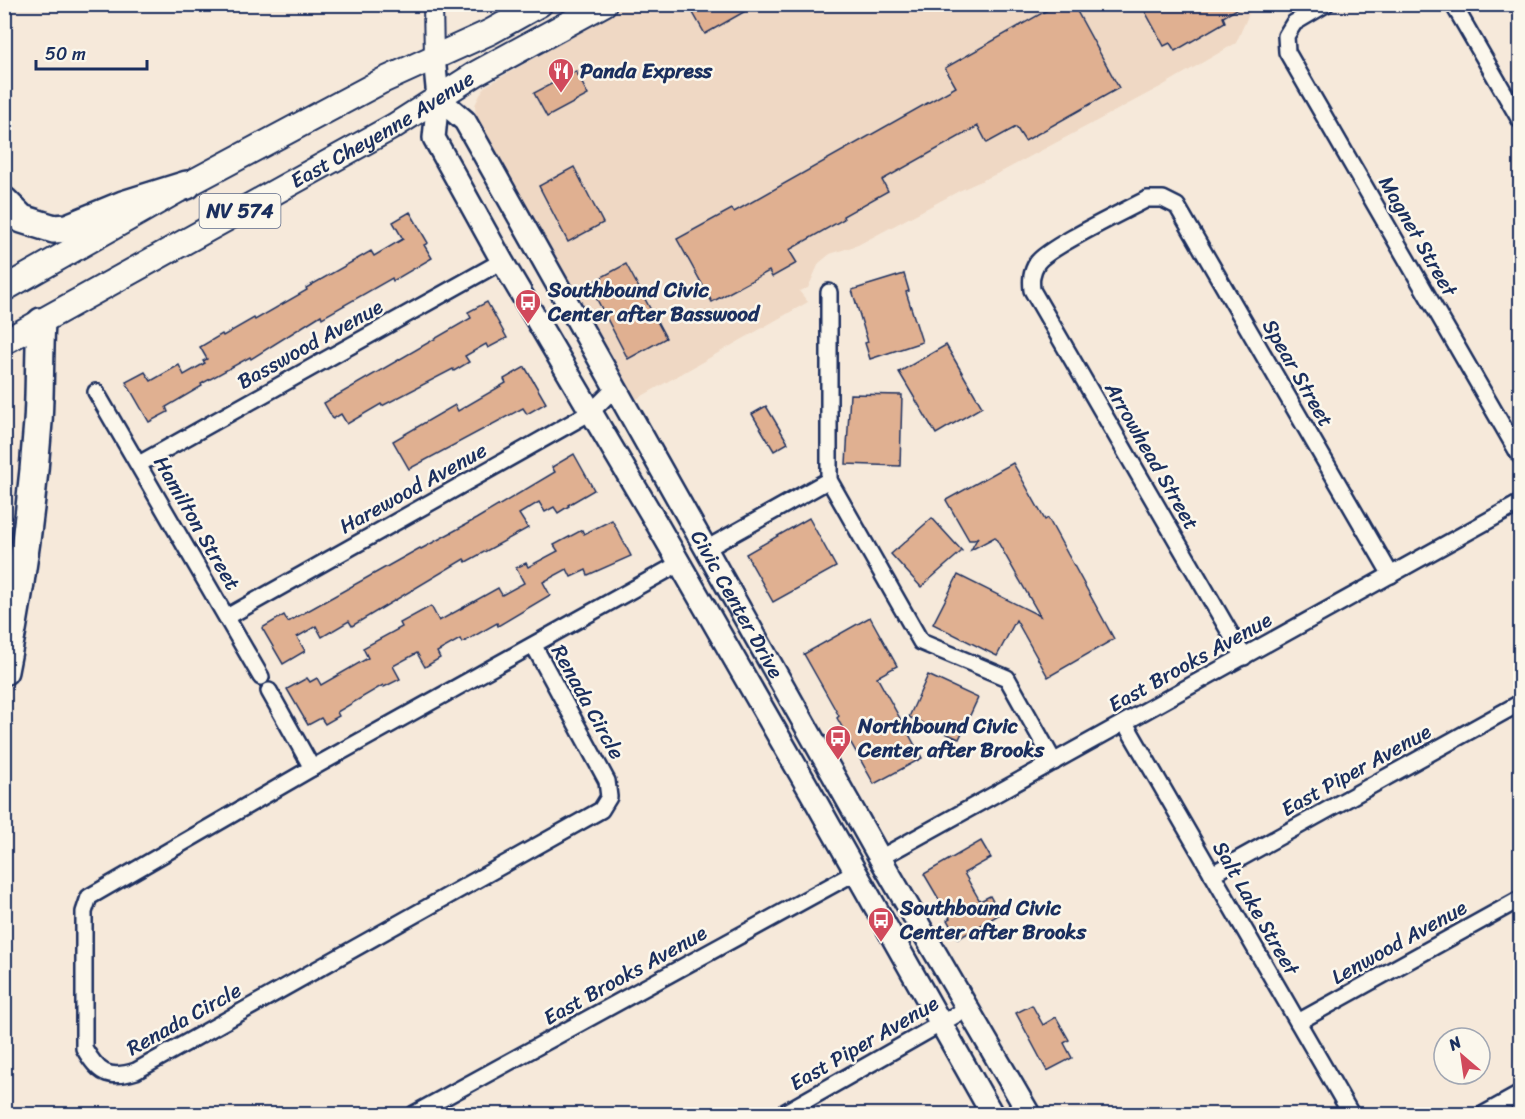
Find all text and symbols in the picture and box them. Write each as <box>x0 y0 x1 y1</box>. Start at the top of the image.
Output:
scale bar <box>36 33 147 71</box>
text: 50 m <box>45 38 86 70</box>
place label: Panda Express <box>580 52 713 90</box>
restaurant icon: Panda Express <box>546 56 576 94</box>
street label: East Cheyenne Avenue <box>283 60 483 199</box>
street label: Magnet Street <box>1368 168 1469 305</box>
road number: NV 574 <box>200 194 280 228</box>
place label: Southbound Civic Center after Basswood <box>547 271 761 333</box>
bus stop icon: Southbound Civic Center after Basswood <box>513 287 543 325</box>
street label: Basswood Avenue <box>230 288 390 400</box>
street label: Spear Street <box>1252 312 1344 434</box>
street label: Arrowhead Street <box>1094 374 1210 537</box>
street label: Harewood Avenue <box>332 431 494 545</box>
street label: Hamilton Street <box>143 448 251 598</box>
street label: Civic Center Drive <box>680 523 794 686</box>
street label: East Brooks Avenue <box>1101 601 1279 723</box>
street label: Renada Circle <box>541 637 636 767</box>
place label: Northbound Civic Center after Brooks <box>857 707 1045 769</box>
street label: East Piper Avenue <box>1274 713 1438 827</box>
bus stop icon: Northbound Civic Center after Brooks <box>823 723 853 761</box>
street label: Salt Lake Street <box>1202 833 1311 984</box>
place label: Southbound Civic Center after Brooks <box>899 889 1087 951</box>
street label: Lenwood Avenue <box>1324 889 1474 995</box>
bus stop icon: Southbound Civic Center after Brooks <box>866 905 896 943</box>
street label: East Brooks Avenue <box>536 914 714 1036</box>
street label: Renada Circle <box>119 971 249 1066</box>
street label: East Piper Avenue <box>782 985 946 1101</box>
north arrow <box>1432 1026 1492 1086</box>
text: N <box>1442 1028 1468 1059</box>

